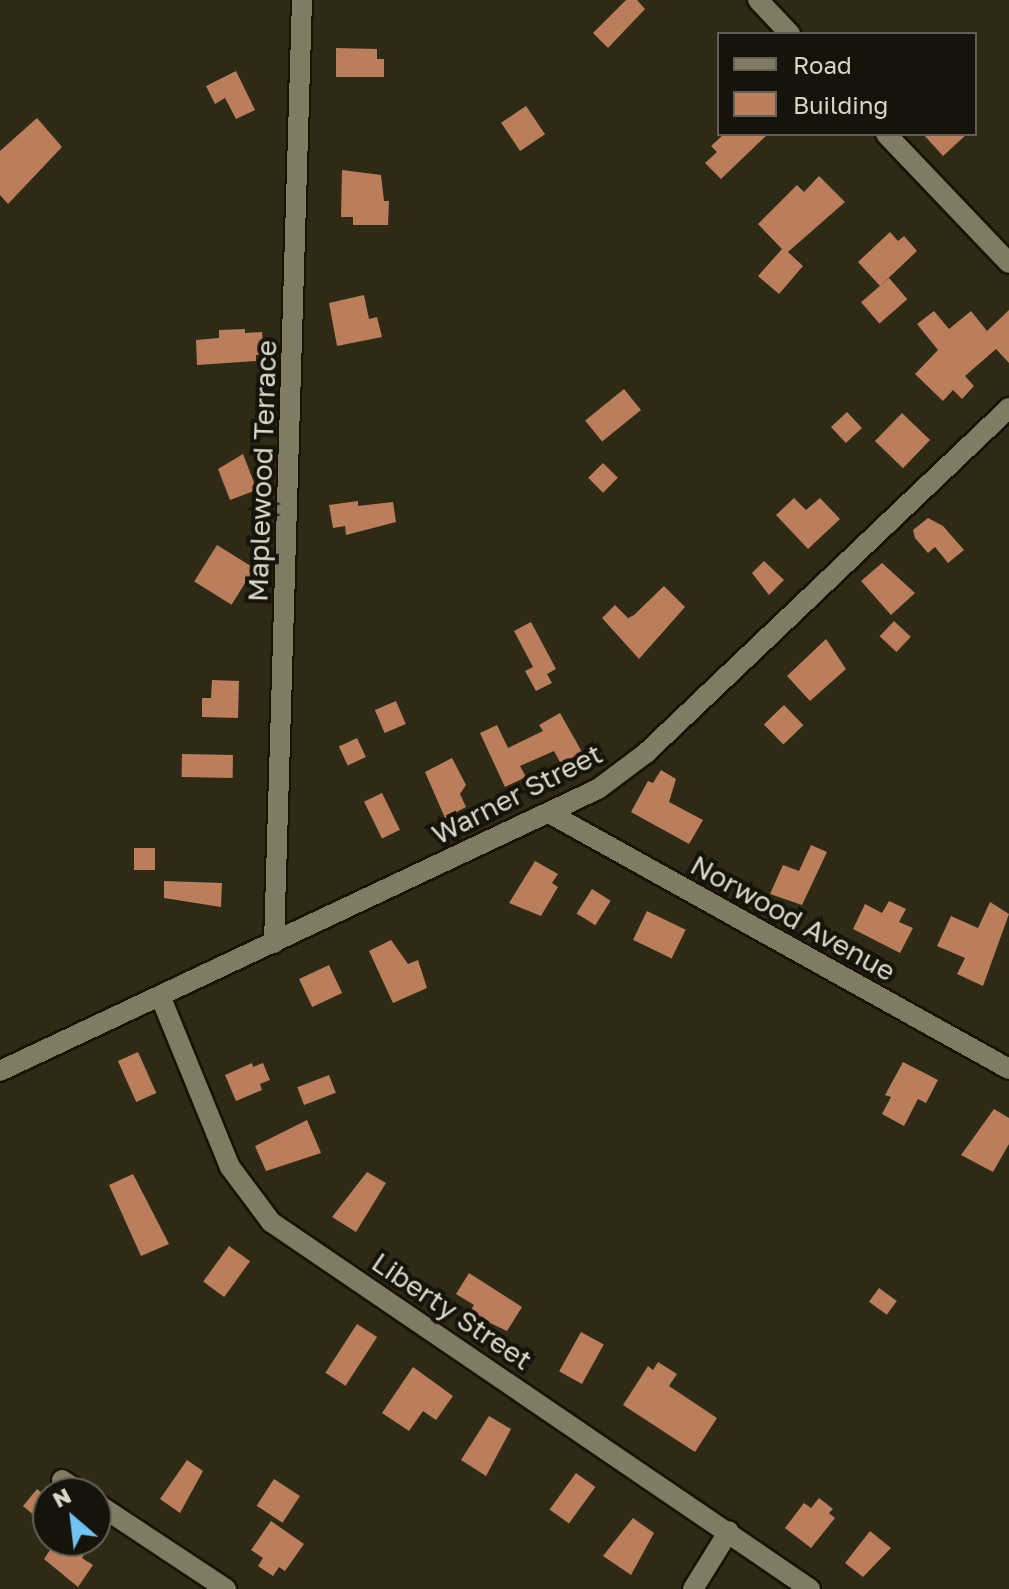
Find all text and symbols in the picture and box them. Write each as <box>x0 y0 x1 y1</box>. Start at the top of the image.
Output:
legend <box>717 32 977 136</box>
text: Road <box>793 50 852 79</box>
text: Building <box>793 90 888 119</box>
street label: Maplewood Terrace <box>241 340 283 602</box>
street label: Warner Street <box>426 737 608 851</box>
street label: Norwood Avenue <box>685 848 901 988</box>
street label: Liberty Street <box>366 1245 538 1377</box>
north arrow <box>32 1477 112 1557</box>
text: N <box>48 1481 75 1513</box>

